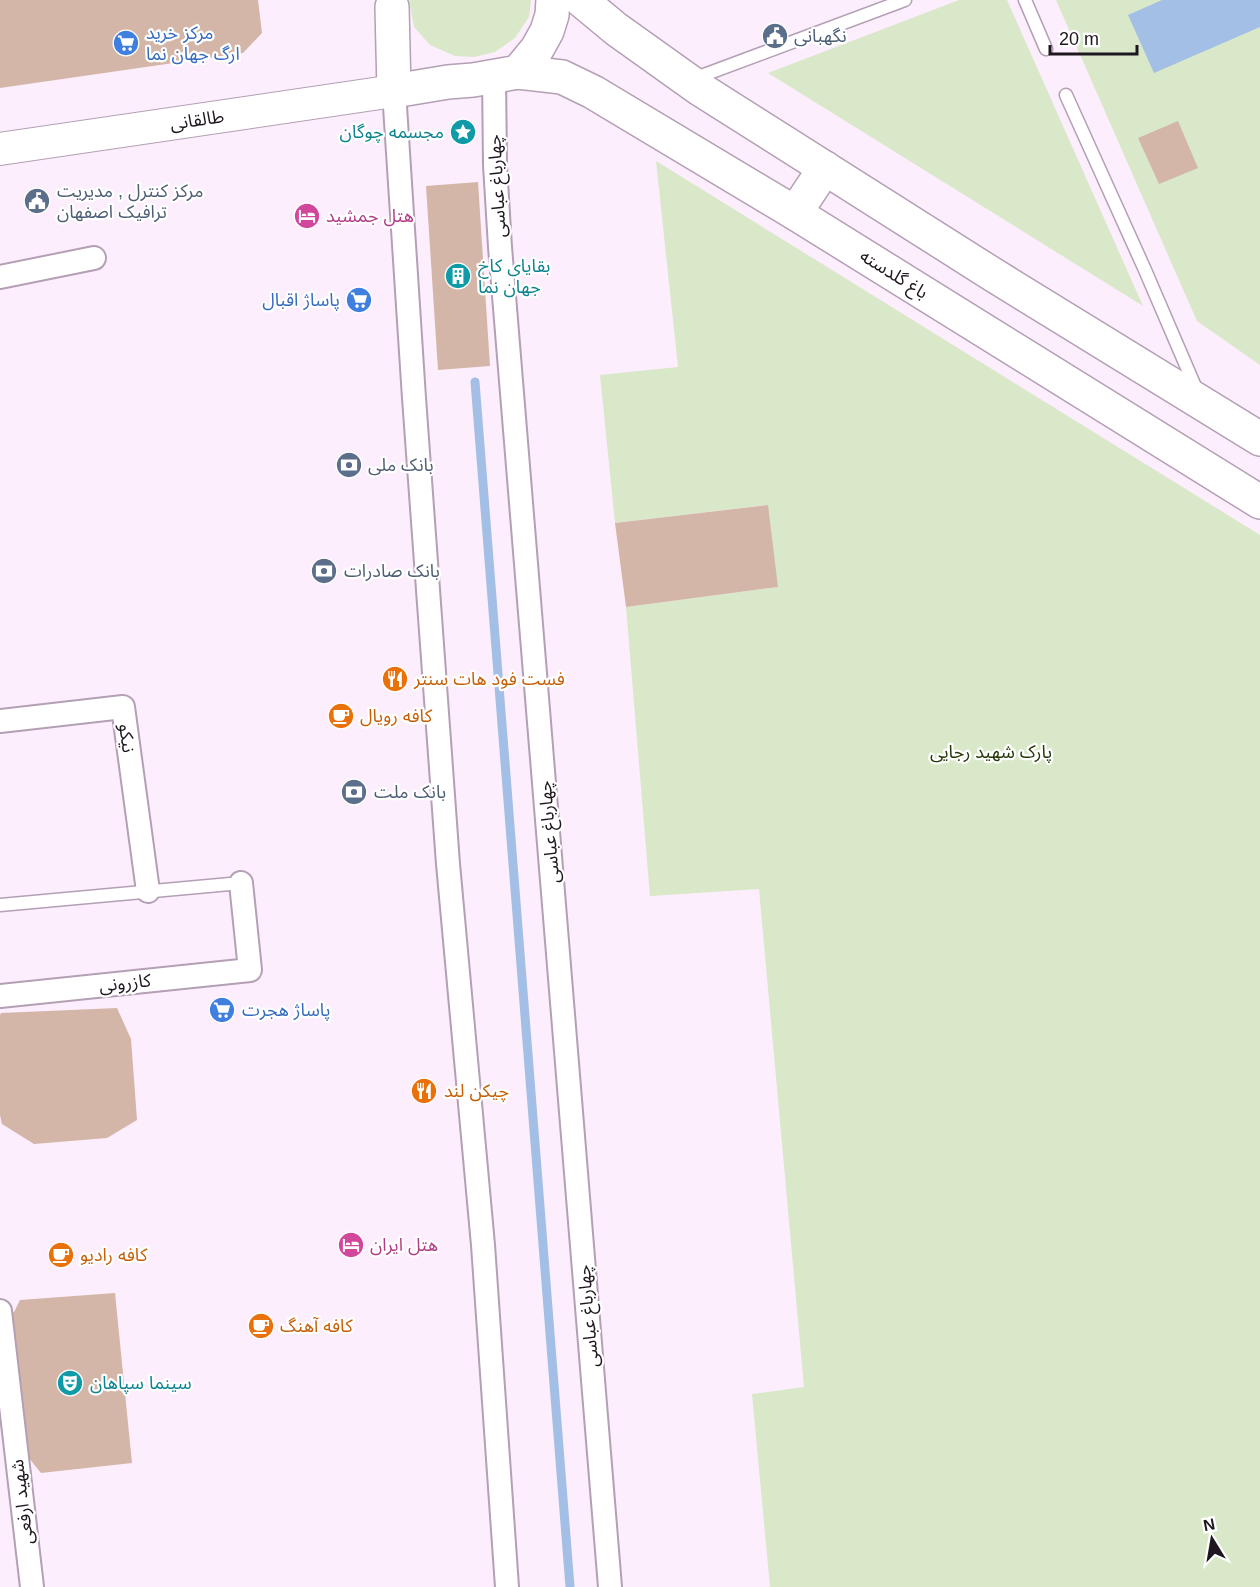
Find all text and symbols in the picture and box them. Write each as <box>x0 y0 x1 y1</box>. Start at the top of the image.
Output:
scale bar <box>1050 18 1137 56</box>
public building icon: نگهبانی <box>760 21 790 51</box>
place label: مرکز خرید ارگ جهان نما <box>146 23 240 65</box>
place label: نگهبانی <box>794 26 847 47</box>
supermarket icon: مرکز خرید ارگ جهان نما <box>111 28 141 58</box>
text: 20 m <box>1059 29 1099 49</box>
street label: طالقانی <box>169 106 225 135</box>
place icon: مجسمه چوگان <box>448 117 478 147</box>
place label: مجسمه چوگان <box>340 122 444 143</box>
street label: چهارباغ عباسی <box>484 134 514 238</box>
place label: مرکز کنترل , مدیریت ترافیک اصفهان <box>57 181 203 223</box>
public building icon: مرکز کنترل , مدیریت ترافیک اصفهان <box>22 186 52 216</box>
hotel icon: هتل جمشید <box>292 201 322 231</box>
place label: هتل جمشید <box>326 206 414 227</box>
street label: باغ گلدسته <box>854 245 932 306</box>
place label: بقایای کاخ جهان نما <box>478 256 550 298</box>
building icon: بقایای کاخ جهان نما <box>443 261 473 291</box>
supermarket icon: پاساژ اقبال <box>344 285 374 315</box>
place label: پاساژ اقبال <box>262 290 340 311</box>
bank icon: بانک ملی <box>334 450 364 480</box>
place label: بانک ملی <box>368 455 434 476</box>
bank icon: بانک صادرات <box>309 556 339 586</box>
place label: بانک صادرات <box>344 561 440 582</box>
restaurant icon: فست فود هات سنتر <box>380 664 410 694</box>
place label: فست فود هات سنتر <box>413 669 565 690</box>
cafe icon: کافه رویال <box>326 701 356 731</box>
place label: کافه رویال <box>360 706 433 727</box>
street label: نیکو <box>114 722 139 754</box>
park label: پارک شهید رجایی <box>930 742 1052 763</box>
bank icon: بانک ملت <box>339 777 369 807</box>
street label: چهارباغ عباسی <box>535 779 567 884</box>
place label: بانک ملت <box>374 782 446 802</box>
street label: کازرونی <box>98 970 153 997</box>
supermarket icon: پاساژ هجرت <box>207 995 237 1025</box>
place label: پاساژ هجرت <box>242 1000 330 1021</box>
restaurant icon: چیکن لند <box>409 1076 439 1106</box>
place label: چیکن لند <box>444 1081 509 1102</box>
hotel icon: هتل ایران <box>336 1230 366 1260</box>
place label: هتل ایران <box>370 1235 438 1256</box>
cafe icon: کافه رادیو <box>46 1240 76 1270</box>
place label: کافه رادیو <box>80 1245 148 1266</box>
street label: چهارباغ عباسی <box>574 1263 606 1368</box>
cafe icon: کافه آهنگ <box>246 1311 276 1341</box>
place label: کافه آهنگ <box>280 1316 353 1336</box>
theatre icon: سینما سپاهان <box>55 1368 85 1398</box>
place label: سینما سپاهان <box>90 1373 192 1394</box>
street label: شهید ارفعی <box>7 1458 38 1546</box>
north arrow <box>1182 1509 1242 1569</box>
text: N <box>1202 1515 1217 1534</box>

